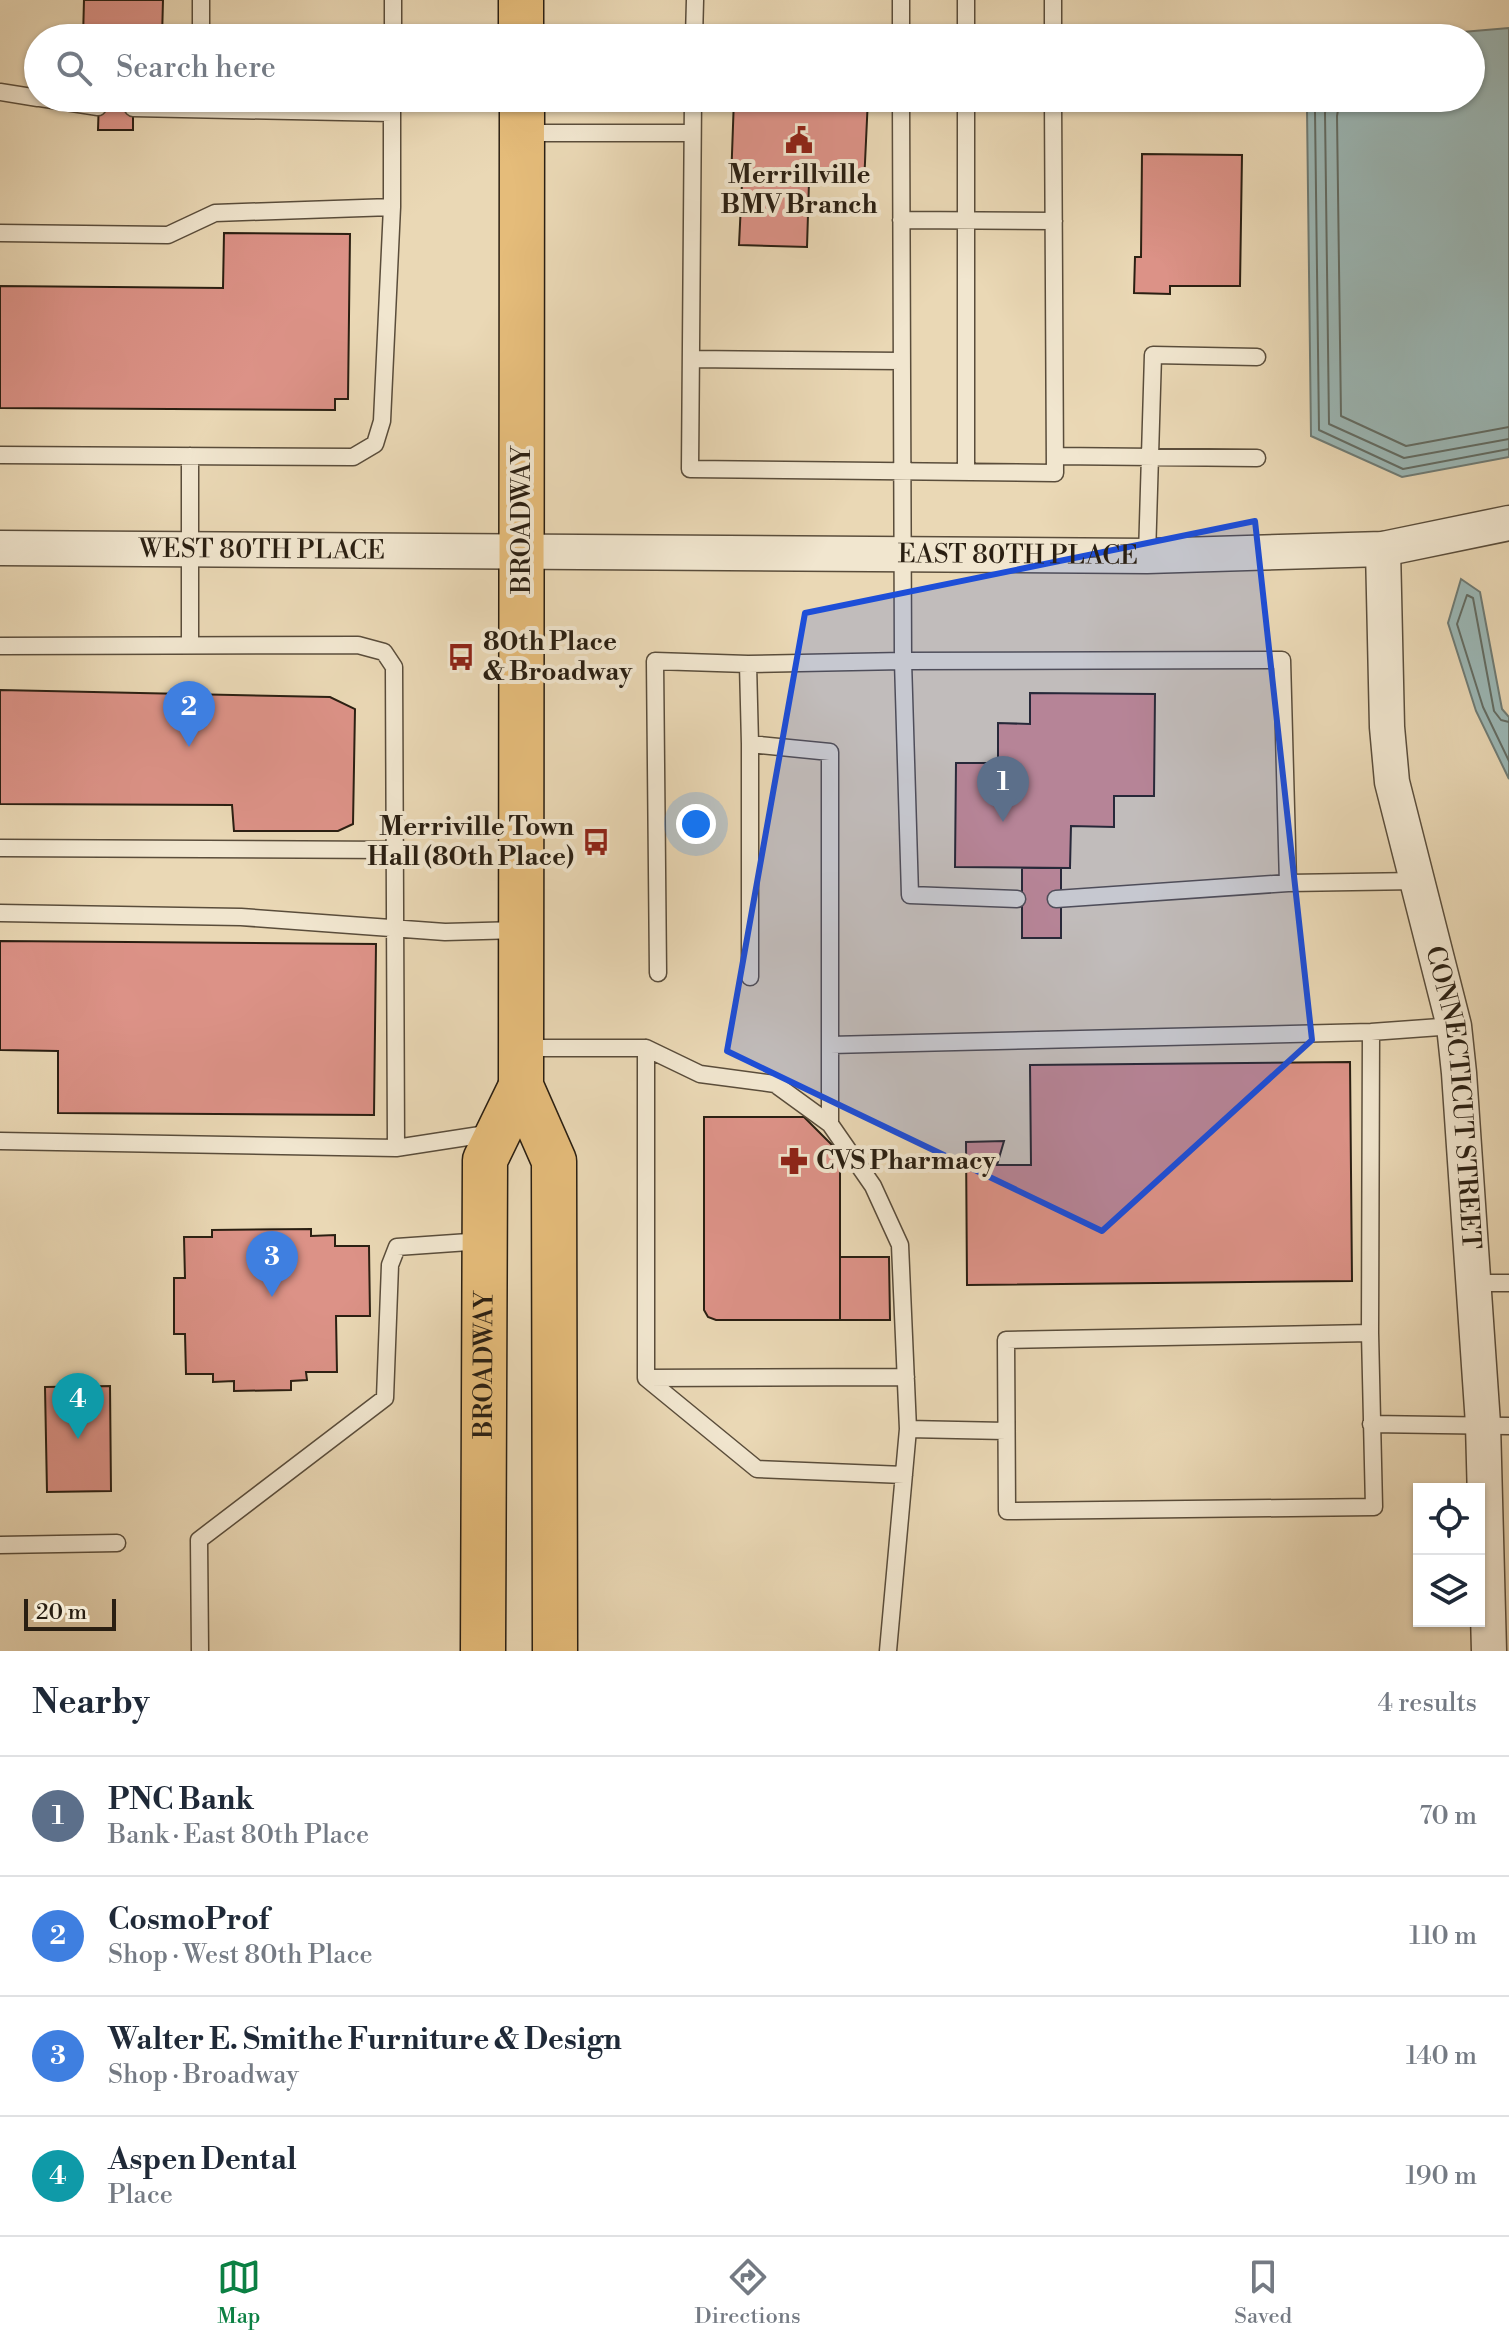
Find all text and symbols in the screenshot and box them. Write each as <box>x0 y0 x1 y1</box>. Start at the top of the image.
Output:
search box <box>24 24 1485 112</box>
icon: search <box>52 46 96 90</box>
text: Search here <box>116 49 276 87</box>
public building icon: Merrillville BMV Branch <box>784 125 814 155</box>
place label: Merrillville BMV Branch <box>720 159 878 221</box>
street label: BROADWAY <box>506 444 538 595</box>
street label: WEST 80TH PLACE <box>138 533 385 567</box>
street label: EAST 80TH PLACE <box>898 538 1138 572</box>
place label: 80th Place & Broadway <box>483 626 633 688</box>
bus stop icon: 80th Place & Broadway <box>446 642 476 672</box>
pin: 2 <box>163 681 215 747</box>
pin: 1 <box>977 756 1029 822</box>
your location <box>676 804 716 844</box>
place label: Merriville Town Hall (80th Place) <box>367 811 574 873</box>
bus stop icon: Merriville Town Hall (80th Place) <box>581 827 611 857</box>
street label: CONNECTICUT STREET <box>1418 943 1487 1250</box>
place label: CVS Pharmacy <box>816 1145 997 1177</box>
pharmacy icon: CVS Pharmacy <box>779 1146 809 1176</box>
pin: 3 <box>246 1231 298 1297</box>
street label: BROADWAY <box>468 1289 500 1440</box>
pin: 4 <box>52 1373 104 1439</box>
map controls <box>1413 1483 1485 1627</box>
button: locate <box>1413 1483 1485 1555</box>
button: layers <box>1413 1555 1485 1627</box>
scale bar <box>24 1595 116 1631</box>
text: 20 m <box>36 1599 87 1626</box>
text: Nearby <box>32 1682 150 1724</box>
text: 4 results <box>1378 1687 1477 1719</box>
text: PNC Bank <box>108 1781 254 1819</box>
text: 1 <box>52 1800 64 1832</box>
text: 70 m <box>1419 1800 1477 1832</box>
text: Bank · East 80th Place <box>108 1819 369 1851</box>
text: CosmoProf <box>108 1901 269 1939</box>
text: 2 <box>50 1920 66 1952</box>
text: 110 m <box>1409 1920 1477 1952</box>
text: Shop · West 80th Place <box>108 1939 373 1971</box>
text: Walter E. Smithe Furniture & Design <box>108 2021 622 2059</box>
text: 3 <box>50 2040 66 2072</box>
text: 140 m <box>1406 2040 1477 2072</box>
text: Shop · Broadway <box>108 2059 299 2091</box>
text: Aspen Dental <box>108 2141 297 2179</box>
text: 4 <box>49 2160 67 2192</box>
text: 190 m <box>1406 2160 1477 2192</box>
text: Place <box>108 2179 173 2211</box>
tab: Map <box>217 2255 261 2330</box>
tab: Directions <box>695 2255 801 2330</box>
tab: Saved <box>1234 2255 1292 2330</box>

